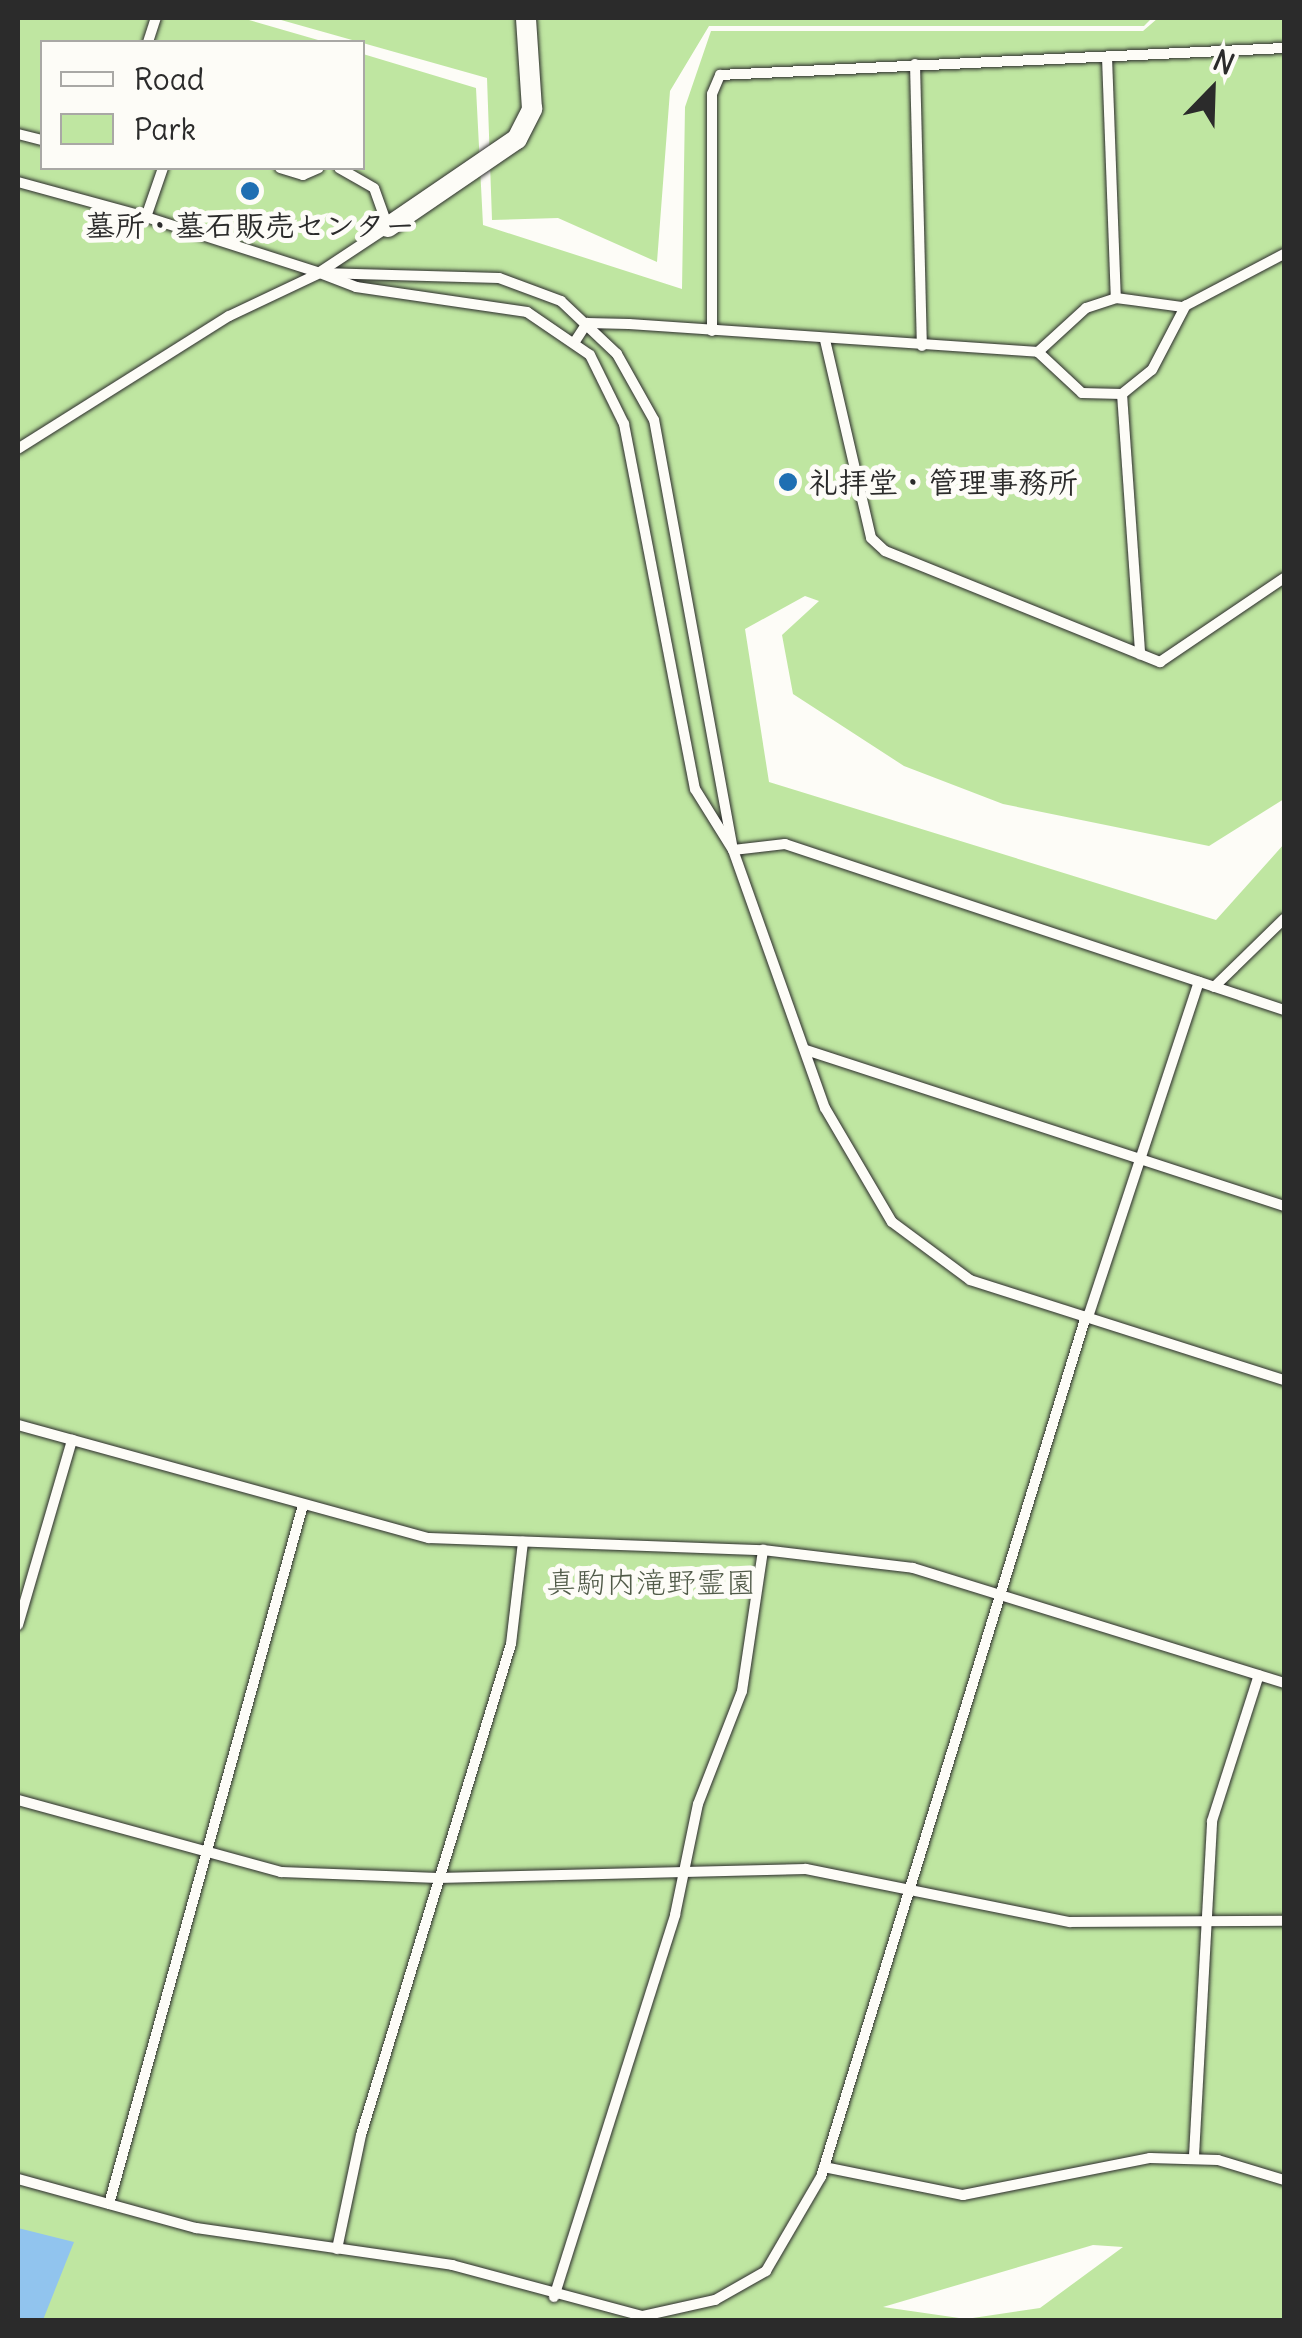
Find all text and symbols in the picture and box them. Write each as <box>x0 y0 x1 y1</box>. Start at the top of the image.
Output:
legend <box>40 40 365 170</box>
north arrow <box>1162 40 1262 140</box>
text: N <box>1208 42 1240 83</box>
text: Road <box>134 60 204 98</box>
text: Park <box>134 110 196 148</box>
marker: 墓所・墓石販売センター <box>239 180 261 202</box>
place label: 墓所・墓石販売センター <box>85 207 415 243</box>
place label: 礼拝堂・管理事務所 <box>808 464 1078 500</box>
marker: 礼拝堂・管理事務所 <box>777 471 799 493</box>
park label: 真駒内滝野霊園 <box>546 1564 756 1600</box>

